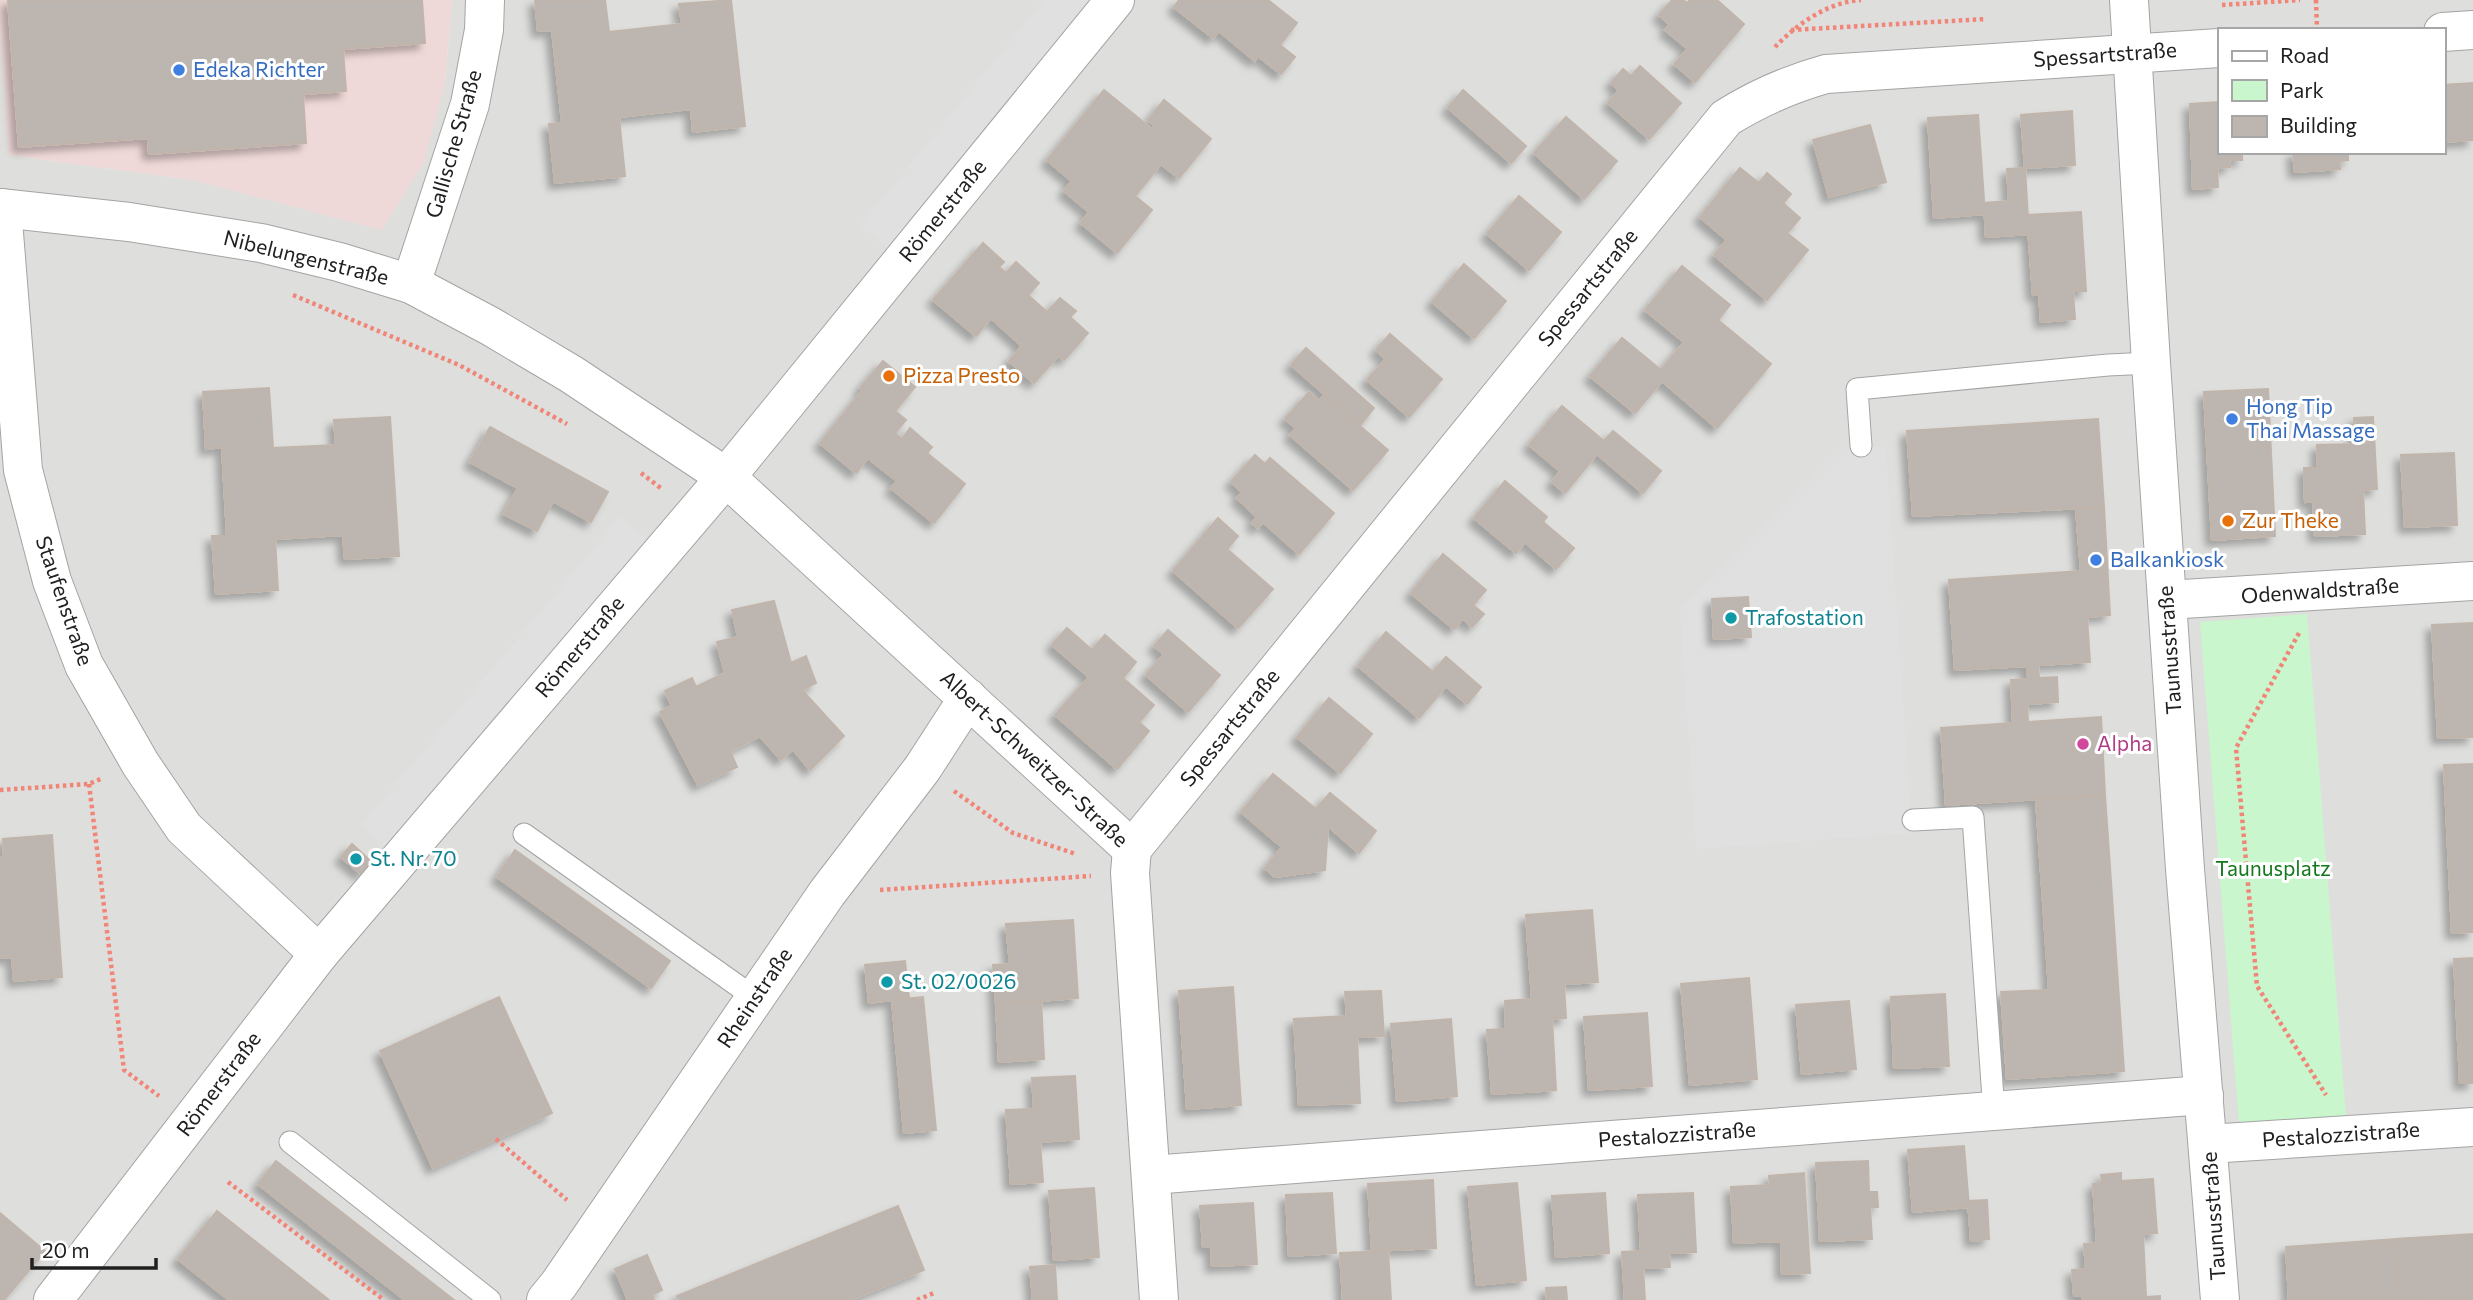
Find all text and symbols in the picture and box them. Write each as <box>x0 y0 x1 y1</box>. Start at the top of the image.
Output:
legend <box>2218 28 2445 154</box>
street label: Spessartstraße <box>2032 36 2178 71</box>
text: Road <box>2280 42 2329 67</box>
place label: Edeka Richter <box>193 56 325 81</box>
marker: Edeka Richter <box>171 62 187 78</box>
street label: Gallische Straße <box>419 67 486 221</box>
text: Park <box>2280 77 2324 102</box>
text: Building <box>2280 112 2357 137</box>
street label: Römerstraße <box>893 154 991 266</box>
street label: Spessartstraße <box>1532 223 1642 351</box>
street label: Nibelungenstraße <box>221 224 391 289</box>
place label: Pizza Presto <box>903 362 1020 387</box>
marker: Pizza Presto <box>881 368 897 384</box>
place label: Hong Tip Thai Massage <box>2246 393 2375 442</box>
marker: Hong Tip Thai Massage <box>2224 411 2240 427</box>
place label: Zur Theke <box>2242 507 2339 532</box>
marker: Zur Theke <box>2220 513 2236 529</box>
street label: Staufenstraße <box>32 532 99 669</box>
place label: Balkankiosk <box>2110 546 2224 571</box>
marker: Balkankiosk <box>2088 552 2104 568</box>
street label: Odenwaldstraße <box>2240 572 2400 607</box>
street label: Taunusstraße <box>2152 585 2185 715</box>
street label: Römerstraße <box>529 590 628 702</box>
place label: Trafostation <box>1745 604 1864 629</box>
marker: Trafostation <box>1723 610 1739 626</box>
street label: Spessartstraße <box>1174 663 1284 791</box>
street label: Albert-Schweitzer-Straße <box>936 664 1134 851</box>
place label: Alpha <box>2097 730 2152 755</box>
marker: Alpha <box>2075 736 2091 752</box>
place label: St. Nr. 70 <box>370 845 457 870</box>
marker: St. Nr. 70 <box>348 851 364 867</box>
park label: Taunusplatz <box>2215 855 2331 880</box>
street label: Rheinstraße <box>711 942 796 1052</box>
place label: St. 02/0026 <box>901 968 1016 993</box>
marker: St. 02/0026 <box>879 974 895 990</box>
street label: Römerstraße <box>170 1026 265 1140</box>
street label: Pestalozzistraße <box>1597 1116 1757 1151</box>
street label: Pestalozzistraße <box>2261 1116 2421 1151</box>
street label: Taunusstraße <box>2196 1151 2229 1281</box>
scale bar <box>32 1226 156 1270</box>
text: 20 m <box>42 1237 90 1262</box>

